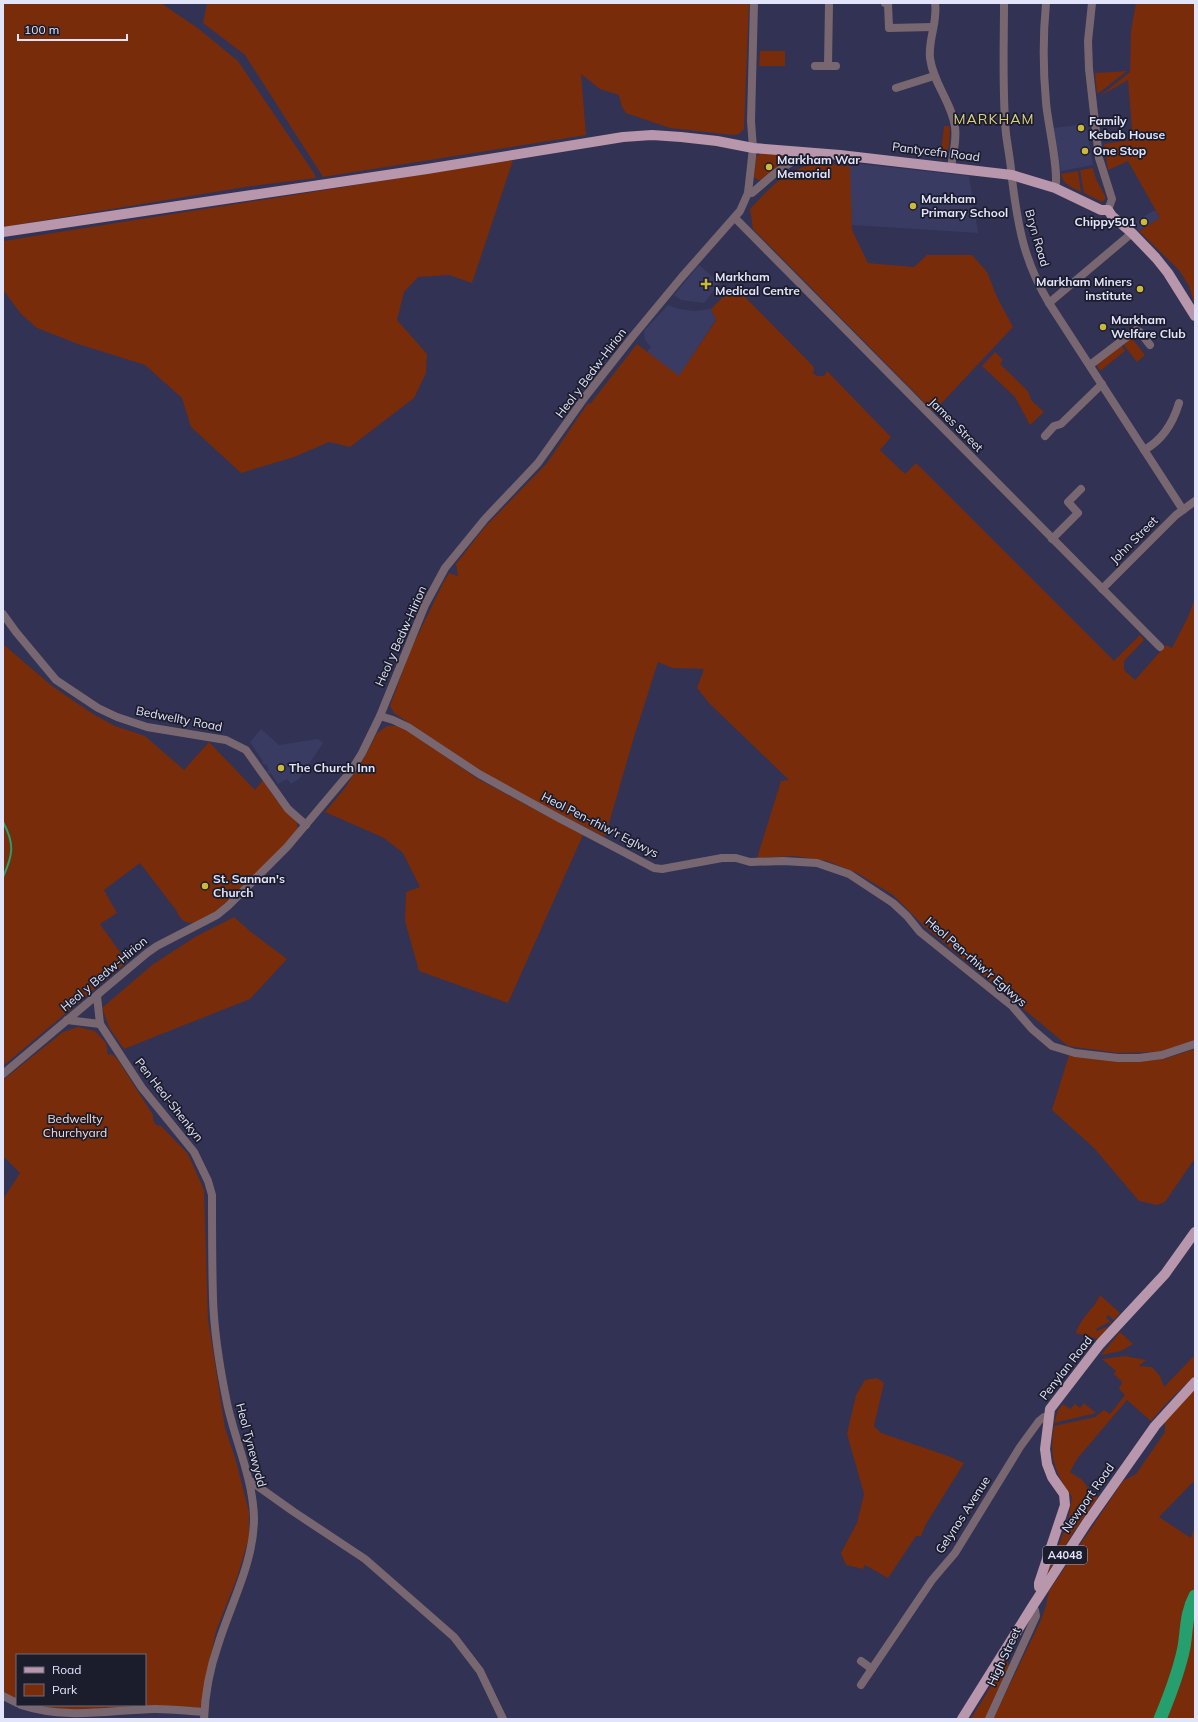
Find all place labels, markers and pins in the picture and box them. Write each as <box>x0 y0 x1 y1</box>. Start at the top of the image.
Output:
place label: Family Kebab House <box>1089 113 1166 142</box>
marker: Family Kebab House <box>1076 123 1086 133</box>
place label: One Stop <box>1093 143 1146 158</box>
marker: One Stop <box>1080 146 1090 156</box>
place label: Markham War Memorial <box>777 152 860 181</box>
marker: Markham War Memorial <box>764 162 774 172</box>
place label: Markham Primary School <box>921 191 1008 220</box>
marker: Markham Primary School <box>908 201 918 211</box>
place label: Chippy501 <box>1075 214 1136 229</box>
marker: Chippy501 <box>1139 217 1149 227</box>
place label: Markham Medical Centre <box>715 269 800 298</box>
place label: Markham Miners institute <box>1036 274 1132 303</box>
marker: Markham Medical Centre <box>700 278 712 290</box>
marker: Markham Miners institute <box>1135 284 1145 294</box>
place label: Markham Welfare Club <box>1111 312 1186 341</box>
marker: Markham Welfare Club <box>1098 322 1108 332</box>
place label: The Church Inn <box>289 760 375 775</box>
marker: The Church Inn <box>276 763 286 773</box>
place label: St. Sannan's Church <box>213 871 285 900</box>
marker: St. Sannan's Church <box>200 881 210 891</box>

